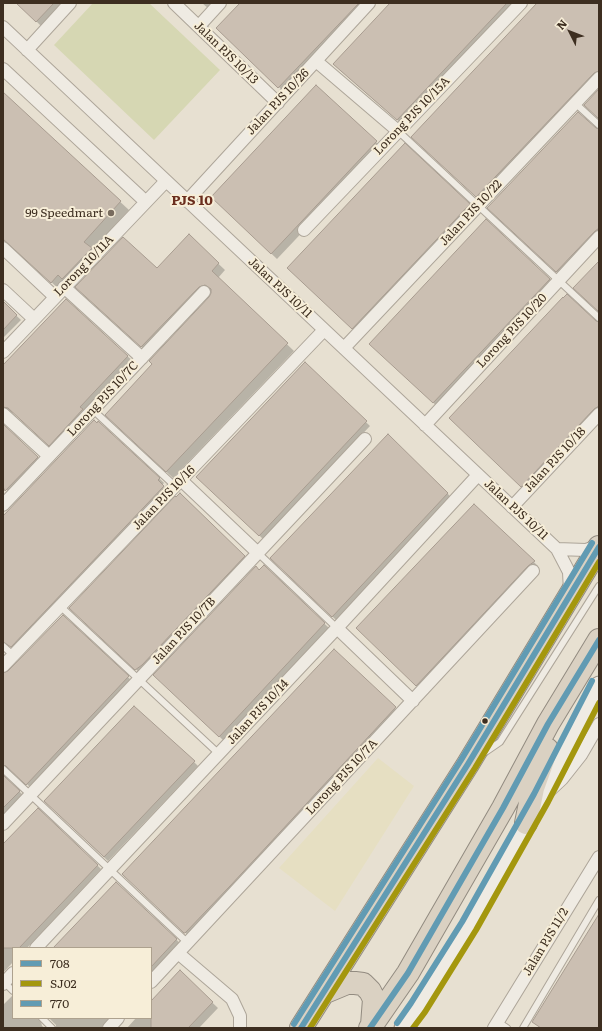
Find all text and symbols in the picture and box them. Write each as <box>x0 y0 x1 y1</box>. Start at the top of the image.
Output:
north arrow <box>550 12 590 52</box>
text: N <box>552 15 570 33</box>
street label: Jalan PJS 10/13 <box>191 19 261 87</box>
street label: Jalan PJS 10/26 <box>244 66 312 138</box>
street label: Lorong PJS 10/15A <box>371 74 453 158</box>
street label: Jalan PJS 10/22 <box>437 177 505 249</box>
district label: PJS 10 <box>171 193 213 209</box>
place label: 99 Speedmart <box>25 206 103 220</box>
marker: 99 Speedmart <box>106 208 116 218</box>
street label: Lorong 10/11A <box>51 232 117 300</box>
street label: Jalan PJS 10/11 <box>245 255 315 321</box>
street label: Lorong PJS 10/20 <box>474 291 550 371</box>
street label: Lorong PJS 10/7C <box>64 358 142 440</box>
street label: Jalan PJS 10/18 <box>521 424 589 496</box>
street label: Jalan PJS 10/16 <box>130 463 198 533</box>
street label: Jalan PJS 10/11 <box>481 477 551 543</box>
street label: Jalan PJS 10/7B <box>149 594 219 668</box>
street label: Jalan PJS 10/14 <box>224 677 292 747</box>
unlabelled marker <box>480 716 490 726</box>
street label: Lorong PJS 10/7A <box>303 736 381 818</box>
street label: Jalan PJS 11/2 <box>520 905 572 979</box>
legend <box>12 947 152 1019</box>
text: 708 <box>50 954 70 972</box>
text: SJ02 <box>50 974 77 992</box>
text: 770 <box>50 994 69 1012</box>

